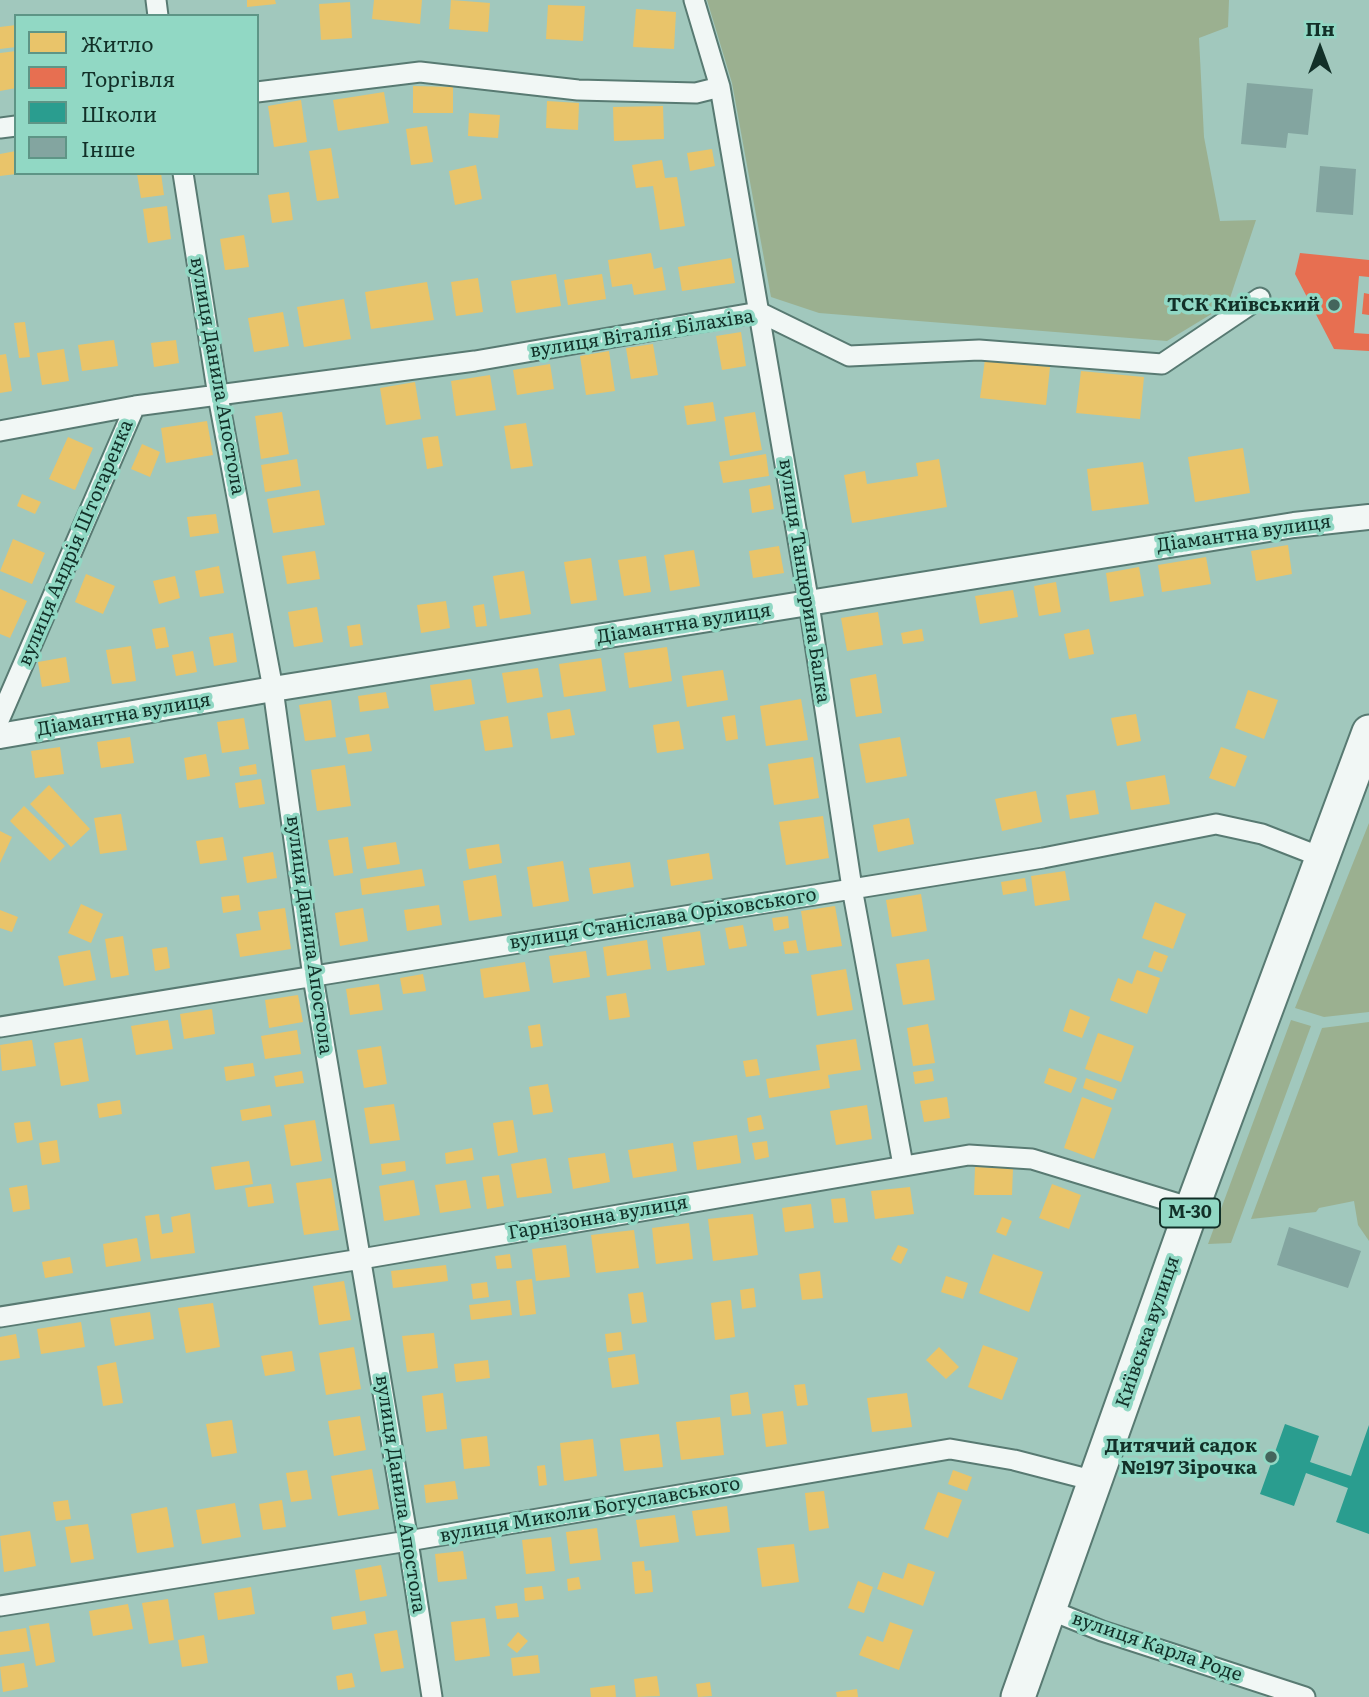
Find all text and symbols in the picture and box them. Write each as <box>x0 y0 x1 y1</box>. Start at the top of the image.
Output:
legend <box>14 14 259 175</box>
north arrow <box>1285 14 1355 84</box>
text: Пн <box>1305 14 1335 42</box>
text: Житло <box>81 27 154 58</box>
text: Торгівля <box>81 62 175 93</box>
text: Школи <box>81 97 157 128</box>
text: Інше <box>81 132 135 163</box>
street label: вулиця Данила Апостола <box>185 255 249 497</box>
place label: ТСК Київський <box>1167 294 1320 316</box>
marker: ТСК Київський <box>1326 297 1342 313</box>
street label: вулиця Віталія Білахіва <box>528 305 756 363</box>
street label: вулиця Андрія Штогаренка <box>14 417 138 669</box>
street label: вулиця Танцюрина Балка <box>773 457 835 705</box>
street label: Діамантна вулиця <box>1155 510 1333 558</box>
street label: Діамантна вулиця <box>595 599 773 649</box>
street label: Діамантна вулиця <box>35 688 213 742</box>
street label: вулиця Данила Апостола <box>281 814 337 1056</box>
street label: вулиця Станіслава Оріховського <box>508 883 818 955</box>
street label: Гарнізонна вулиця <box>506 1191 690 1245</box>
road number: М-30 <box>1160 1198 1220 1228</box>
street label: Київська вулиця <box>1111 1253 1185 1411</box>
street label: вулиця Данила Апостола <box>370 1373 430 1615</box>
place label: Дитячий садок №197 Зірочка <box>1105 1435 1257 1479</box>
marker: Дитячий садок №197 Зірочка <box>1263 1449 1279 1465</box>
street label: вулиця Миколи Богуславського <box>438 1472 742 1548</box>
street label: вулиця Карла Роде <box>1069 1607 1245 1687</box>

